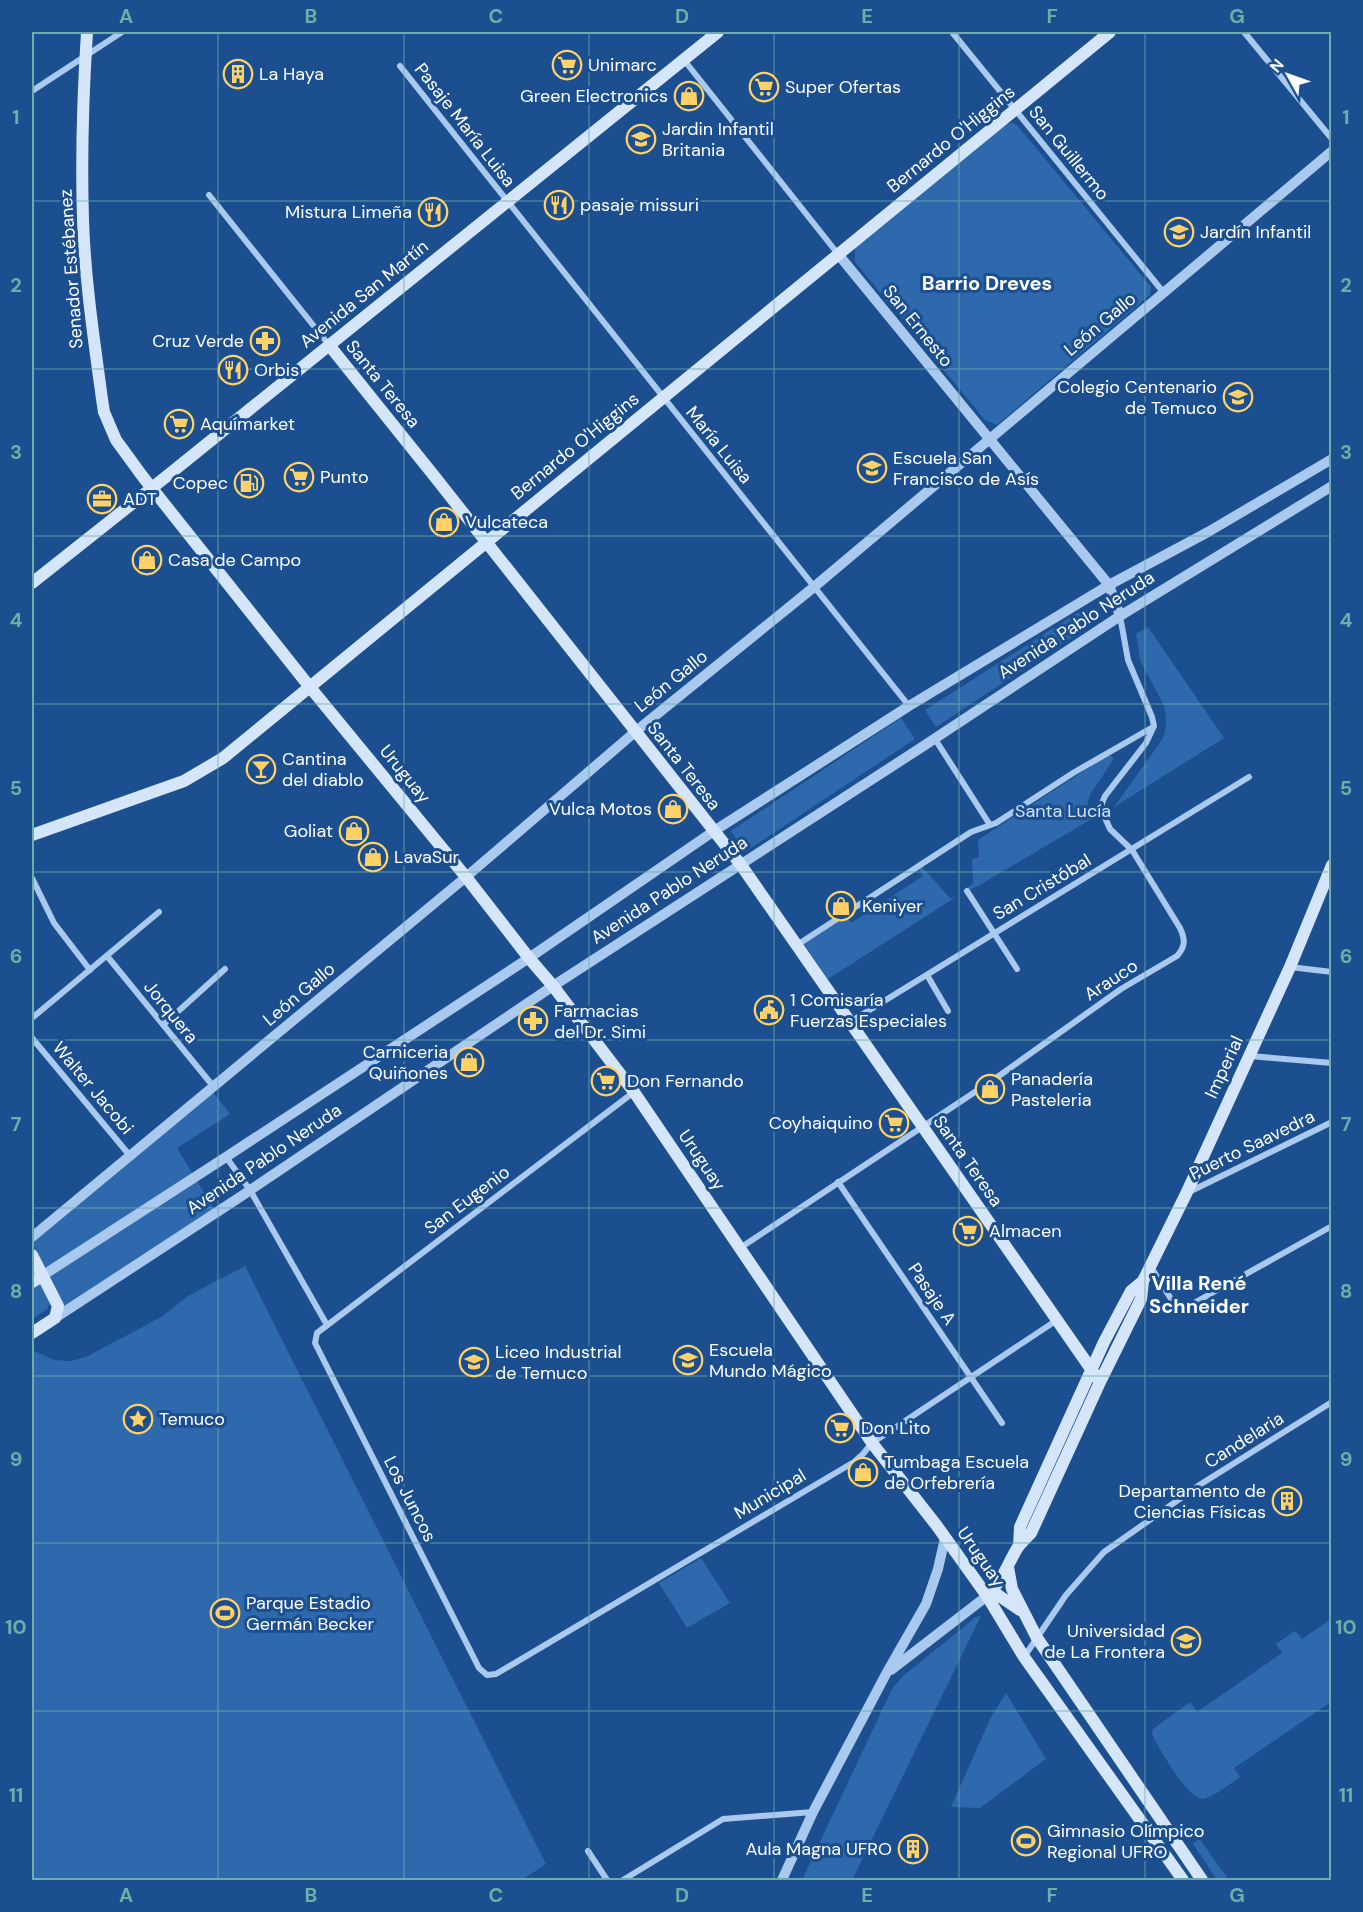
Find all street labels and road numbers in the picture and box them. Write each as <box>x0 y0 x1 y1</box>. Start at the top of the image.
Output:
street label: Pasaje María Luisa <box>409 58 521 192</box>
street label: Bernardo O'Higgins <box>882 80 1020 198</box>
street label: San Guillermo <box>1023 101 1115 205</box>
street label: Senador Estébanez <box>53 188 89 350</box>
street label: Avenida San Martín <box>295 235 433 353</box>
street label: San Ernesto <box>878 280 958 372</box>
street label: León Gallo <box>1059 287 1141 361</box>
street label: Santa Teresa <box>340 335 426 433</box>
street label: Bernardo O'Higgins <box>506 387 644 505</box>
street label: María Luisa <box>680 401 758 489</box>
street label: Avenida Pablo Neruda <box>993 565 1159 685</box>
street label: León Gallo <box>630 644 712 718</box>
street label: Santa Teresa <box>642 717 726 815</box>
street label: Uruguay <box>374 740 436 808</box>
street label: Avenida Pablo Neruda <box>586 830 752 950</box>
street label: San Cristóbal <box>988 848 1096 926</box>
street label: Arauco <box>1079 954 1143 1006</box>
street label: León Gallo <box>258 957 340 1031</box>
street label: Jorquera <box>138 976 204 1048</box>
street label: Imperial <box>1199 1032 1249 1102</box>
street label: Walter Jacobi <box>47 1037 139 1139</box>
street label: Avenida Pablo Neruda <box>182 1098 346 1220</box>
street label: Puerto Saavedra <box>1185 1104 1319 1186</box>
street label: Santa Teresa <box>928 1111 1008 1211</box>
street label: Uruguay <box>673 1125 731 1195</box>
street label: San Eugenio <box>419 1160 515 1240</box>
street label: Pasaje A <box>902 1258 962 1330</box>
street label: Candelaria <box>1200 1406 1288 1474</box>
street label: Los Juncos <box>378 1452 442 1546</box>
street label: Municipal <box>730 1463 810 1525</box>
street label: Uruguay <box>951 1522 1011 1592</box>

